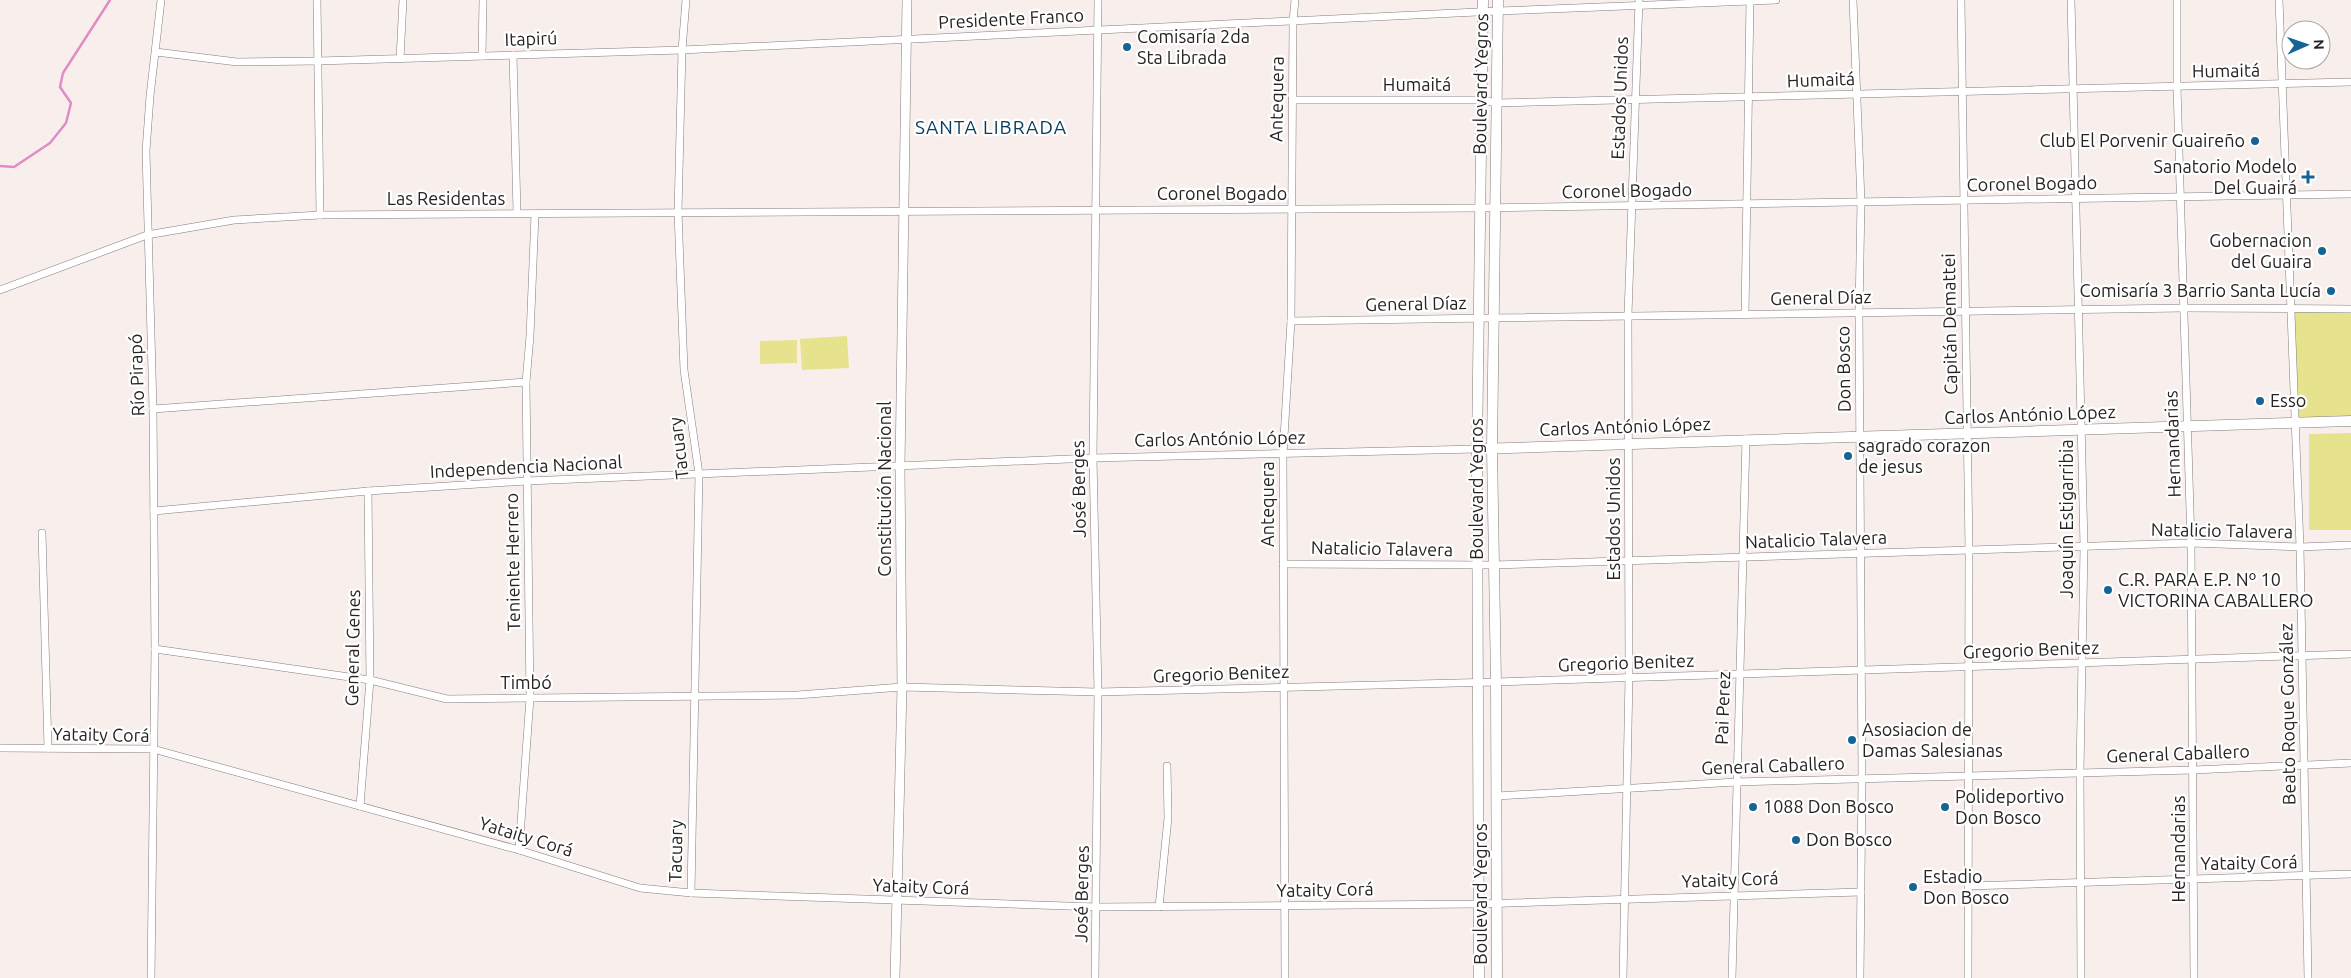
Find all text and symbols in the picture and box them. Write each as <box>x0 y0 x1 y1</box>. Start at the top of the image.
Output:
street label: Presidente Franco <box>938 4 1084 32</box>
street label: Boulevard Yegros <box>1469 13 1491 155</box>
north arrow <box>2281 20 2331 70</box>
place label: Comisaría 2da Sta Librada <box>1137 26 1250 67</box>
street label: Itapirú <box>504 27 558 49</box>
street label: Estados Unidos <box>1607 36 1631 160</box>
text: N <box>2311 39 2327 50</box>
marker: Comisaría 2da Sta Librada <box>1121 41 1133 53</box>
street label: Antequera <box>1265 56 1287 142</box>
street label: Humaitá <box>2192 59 2260 81</box>
street label: Humaitá <box>1786 68 1855 90</box>
street label: Humaitá <box>1383 74 1451 94</box>
district label: SANTA LIBRADA <box>915 116 1067 138</box>
place label: Club El Porvenir Guaireño <box>2039 130 2245 150</box>
marker: Club El Porvenir Guaireño <box>2249 135 2261 147</box>
place label: Sanatorio Modelo Del Guairá <box>2153 156 2297 197</box>
marker: Sanatorio Modelo Del Guairá <box>2301 170 2315 184</box>
street label: Coronel Bogado <box>1967 172 2097 194</box>
street label: Coronel Bogado <box>1562 179 1692 201</box>
street label: Coronel Bogado <box>1157 183 1287 203</box>
street label: Las Residentas <box>387 188 505 208</box>
place label: Gobernacion del Guaira <box>2209 230 2312 271</box>
marker: Gobernacion del Guaira <box>2316 245 2328 257</box>
street label: Capitán Demattei <box>1938 253 1960 395</box>
place label: Comisaría 3 Barrio Santa Lucía <box>2079 280 2321 300</box>
marker: Comisaría 3 Barrio Santa Lucía <box>2325 285 2337 297</box>
street label: General Díaz <box>1770 286 1872 308</box>
street label: General Díaz <box>1365 292 1467 314</box>
street label: Don Bosco <box>1832 326 1854 412</box>
street label: Río Pirapó <box>125 333 147 417</box>
street label: Hernandarias <box>2160 390 2184 498</box>
place label: Esso <box>2270 390 2306 410</box>
marker: Esso <box>2254 395 2266 407</box>
street label: Constitución Nacional <box>874 401 894 577</box>
street label: Carlos António López <box>1944 401 2116 427</box>
street label: Carlos António López <box>1539 413 1711 439</box>
street label: Tacuary <box>664 416 692 480</box>
street label: Boulevard Yegros <box>1466 418 1486 560</box>
street label: Carlos António López <box>1134 427 1306 449</box>
place label: sagrado corazon de jesus <box>1858 435 1990 476</box>
street label: Joaquín Estigarribia <box>2056 439 2076 599</box>
street label: José Berges <box>1067 440 1089 538</box>
marker: sagrado corazon de jesus <box>1842 450 1854 462</box>
street label: Independencia Nacional <box>429 451 623 481</box>
street label: Estados Unidos <box>1603 457 1623 581</box>
street label: Antequera <box>1257 461 1277 547</box>
street label: Teniente Herrero <box>501 493 523 631</box>
street label: Natalicio Talavera <box>2151 519 2293 541</box>
street label: Natalicio Talavera <box>1745 527 1887 551</box>
street label: Natalicio Talavera <box>1311 537 1453 559</box>
place label: C.R. PARA E.P. Nº 10 VICTORINA CABALLERO <box>2118 569 2313 610</box>
marker: C.R. PARA E.P. Nº 10 VICTORINA CABALLERO <box>2102 584 2114 596</box>
street label: General Genes <box>341 589 363 707</box>
street label: Beato Roque González <box>2275 623 2299 805</box>
street label: Gregorio Benitez <box>1962 637 2100 661</box>
street label: Gregorio Benitez <box>1557 650 1695 674</box>
street label: Gregorio Benitez <box>1152 661 1290 685</box>
street label: Pai Perez <box>1711 671 1733 745</box>
street label: Timbó <box>500 672 552 692</box>
place label: Asosiacion de Damas Salesianas <box>1862 719 2003 760</box>
street label: Yataity Corá <box>52 723 150 745</box>
marker: Asosiacion de Damas Salesianas <box>1846 734 1858 746</box>
street label: General Caballero <box>2106 740 2250 766</box>
street label: General Caballero <box>1701 752 1845 778</box>
place label: Polideportivo Don Bosco <box>1955 786 2064 827</box>
street label: Hernandarias <box>2168 795 2188 903</box>
place label: 1088 Don Bosco <box>1763 796 1894 816</box>
marker: 1088 Don Bosco <box>1747 801 1759 813</box>
marker: Polideportivo Don Bosco <box>1939 801 1951 813</box>
street label: Yataity Corá <box>477 812 576 860</box>
street label: Tacuary <box>664 819 686 882</box>
street label: Boulevard Yegros <box>1470 823 1490 965</box>
place label: Don Bosco <box>1806 829 1892 849</box>
marker: Don Bosco <box>1790 834 1802 846</box>
street label: José Berges <box>1070 845 1092 943</box>
street label: Yataity Corá <box>2200 851 2298 873</box>
place label: Estadio Don Bosco <box>1923 866 2009 907</box>
street label: Yataity Corá <box>1681 867 1779 891</box>
street label: Yataity Corá <box>872 874 970 898</box>
street label: Yataity Corá <box>1276 878 1374 900</box>
marker: Estadio Don Bosco <box>1907 881 1919 893</box>

